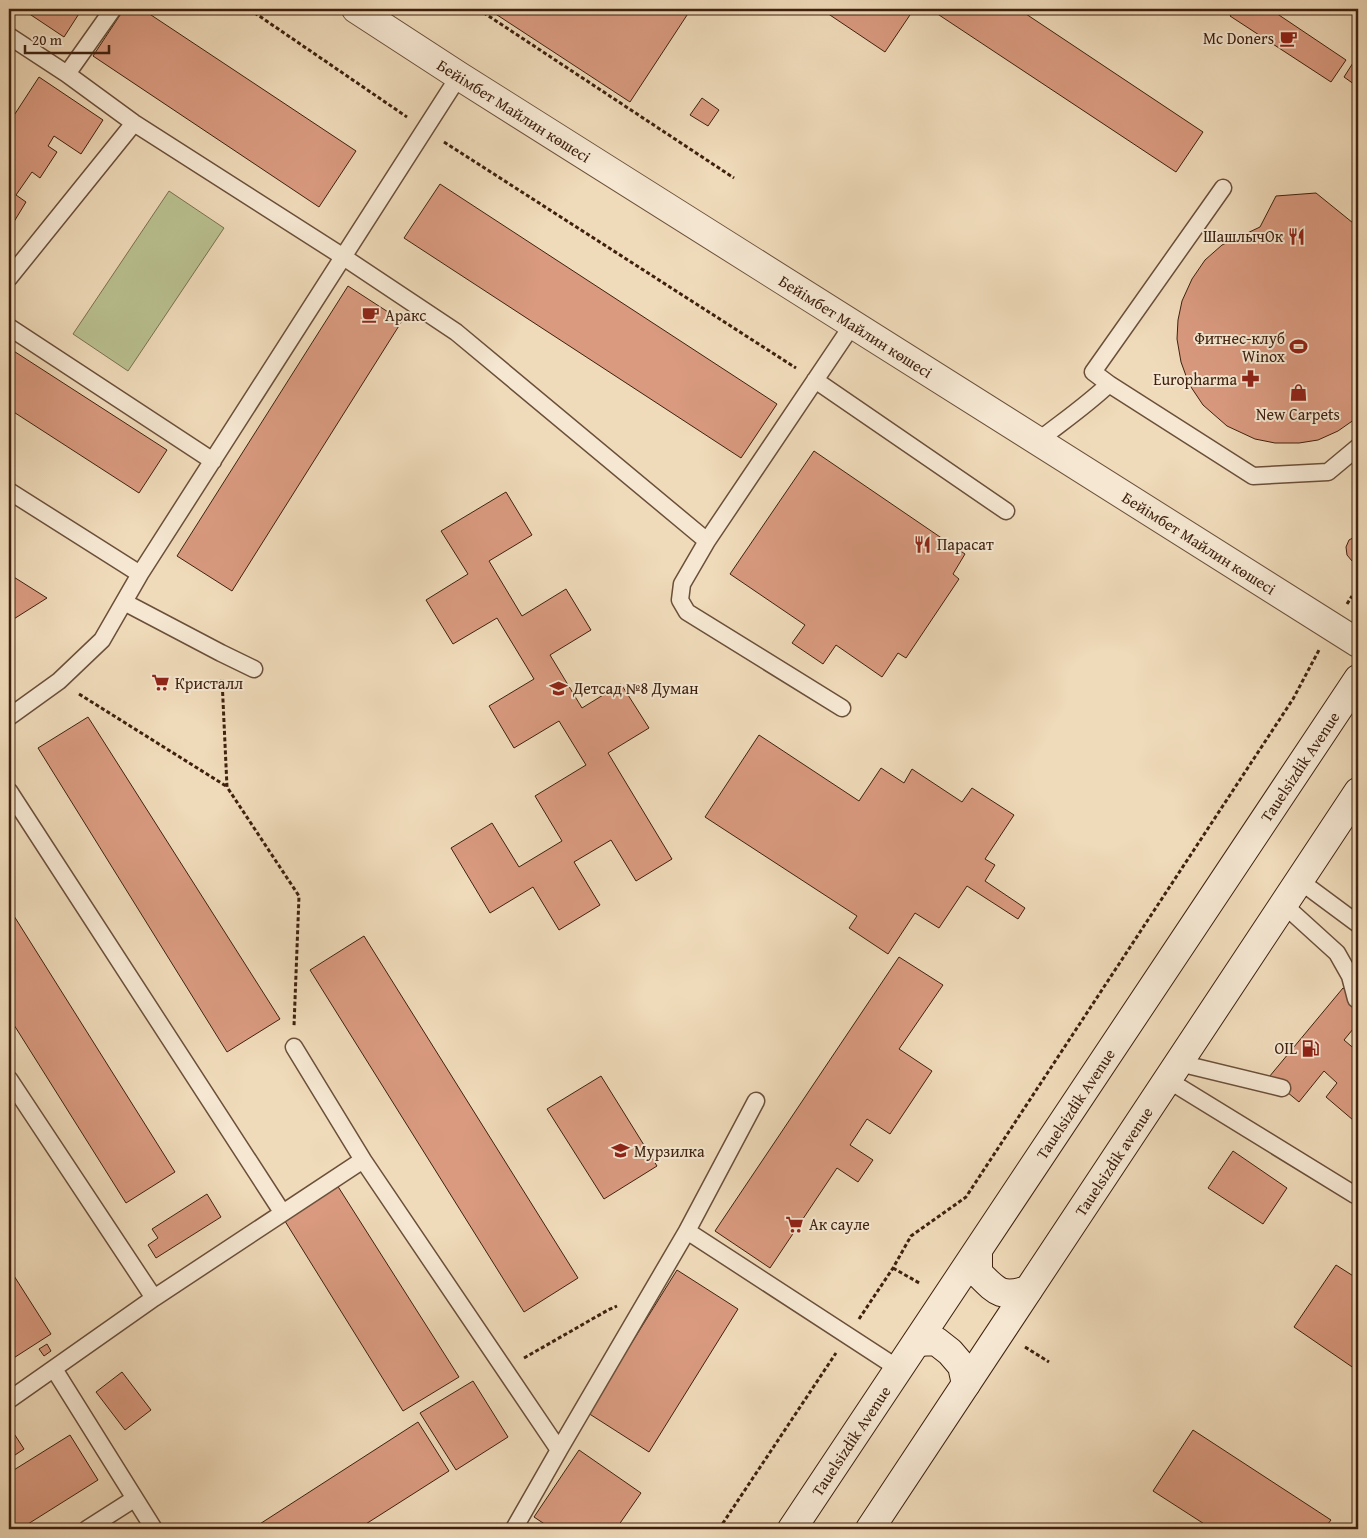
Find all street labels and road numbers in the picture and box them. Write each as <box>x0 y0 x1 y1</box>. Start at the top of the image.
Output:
street label: Бейімбет Майлин көшесі <box>433 53 596 169</box>
street label: Бейімбет Майлин көшесі <box>774 269 938 384</box>
street label: Бейімбет Майлин көшесі <box>1118 485 1281 601</box>
street label: Tauelsizdik Avenue <box>1254 707 1345 827</box>
street label: Tauelsizdik Avenue <box>1030 1044 1121 1164</box>
street label: Tauelsizdik avenue <box>1068 1102 1158 1221</box>
street label: Tauelsizdik Avenue <box>805 1381 896 1501</box>

